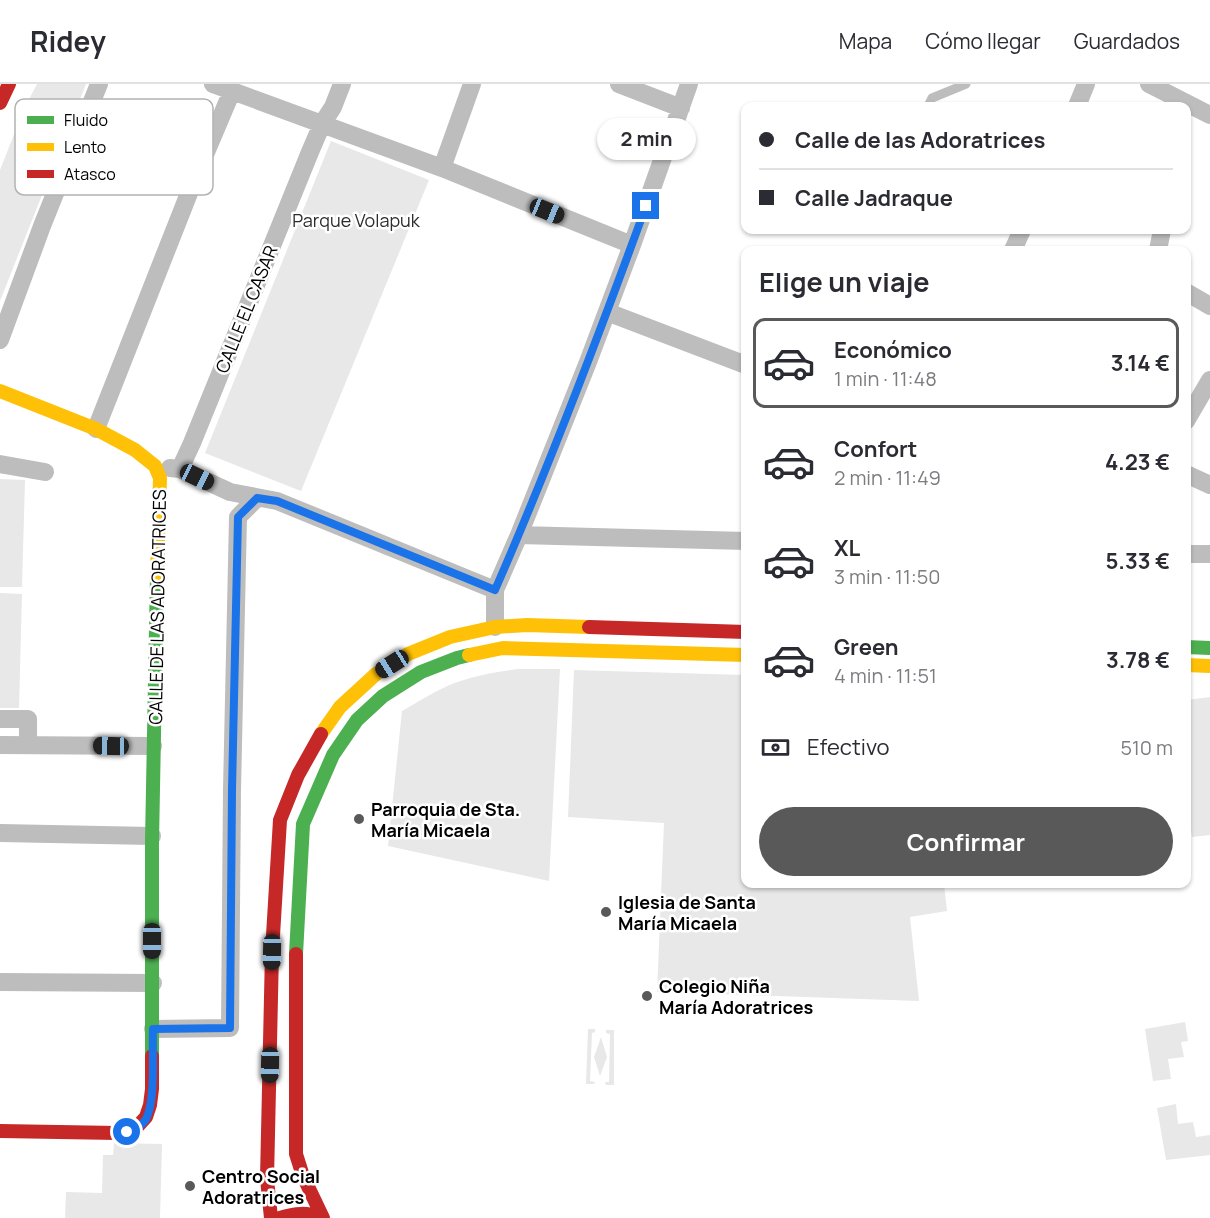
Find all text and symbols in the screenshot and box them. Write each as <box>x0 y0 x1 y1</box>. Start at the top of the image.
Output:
text: Ridey <box>30 22 106 60</box>
text: Mapa <box>839 27 892 55</box>
text: Cómo llegar <box>925 27 1041 55</box>
text: Guardados <box>1074 27 1180 55</box>
legend <box>15 99 213 195</box>
text: Fluido <box>64 109 108 131</box>
callout: 2 min <box>596 119 696 161</box>
text: 2 min <box>620 125 673 152</box>
text: Calle de las Adoratrices <box>795 125 1045 155</box>
text: Lento <box>64 136 106 158</box>
text: Atasco <box>64 163 116 185</box>
text: Calle Jadraque <box>795 183 953 213</box>
route end <box>632 192 659 219</box>
car <box>527 196 567 226</box>
park label: Parque Volapuk <box>292 208 421 232</box>
street label: CALLE EL CASAR <box>209 242 283 376</box>
text: Elige un viaje <box>759 263 930 300</box>
text: Económico <box>834 335 952 365</box>
icon: car <box>762 336 816 390</box>
text: 3.14 € <box>1111 348 1170 378</box>
text: 1 min · 11:48 <box>834 365 937 392</box>
text: Confort <box>834 434 917 464</box>
icon: car <box>762 435 816 489</box>
text: 4.23 € <box>1105 447 1170 477</box>
car <box>177 461 217 493</box>
text: 2 min · 11:49 <box>834 464 941 491</box>
street label: CALLE DE LAS ADORATRICES <box>143 489 171 725</box>
text: XL <box>834 533 860 563</box>
icon: car <box>762 534 816 588</box>
text: 5.33 € <box>1105 546 1170 576</box>
text: 3 min · 11:50 <box>834 563 940 590</box>
text: Green <box>834 632 899 662</box>
icon: car <box>762 633 816 687</box>
text: 3.78 € <box>1106 645 1170 675</box>
car <box>372 647 412 681</box>
text: 4 min · 11:51 <box>834 662 937 689</box>
icon: cash <box>759 731 792 764</box>
text: Efectivo <box>807 732 890 762</box>
text: 510 m <box>1120 734 1173 761</box>
car <box>93 737 129 755</box>
place label: Parroquia de Sta. María Micaela <box>371 797 520 842</box>
button: Confirmar <box>759 807 1173 876</box>
marker: Parroquia de Sta. María Micaela <box>352 812 366 826</box>
place label: Iglesia de Santa María Micaela <box>618 890 756 935</box>
marker: Iglesia de Santa María Micaela <box>599 905 613 919</box>
car <box>143 923 161 959</box>
car <box>263 934 281 970</box>
place label: Colegio Niña María Adoratrices <box>659 974 814 1019</box>
marker: Colegio Niña María Adoratrices <box>640 989 654 1003</box>
car <box>261 1047 279 1083</box>
route start <box>113 1118 140 1145</box>
place label: Centro Social Adoratrices <box>202 1164 320 1209</box>
marker: Centro Social Adoratrices <box>183 1179 197 1193</box>

